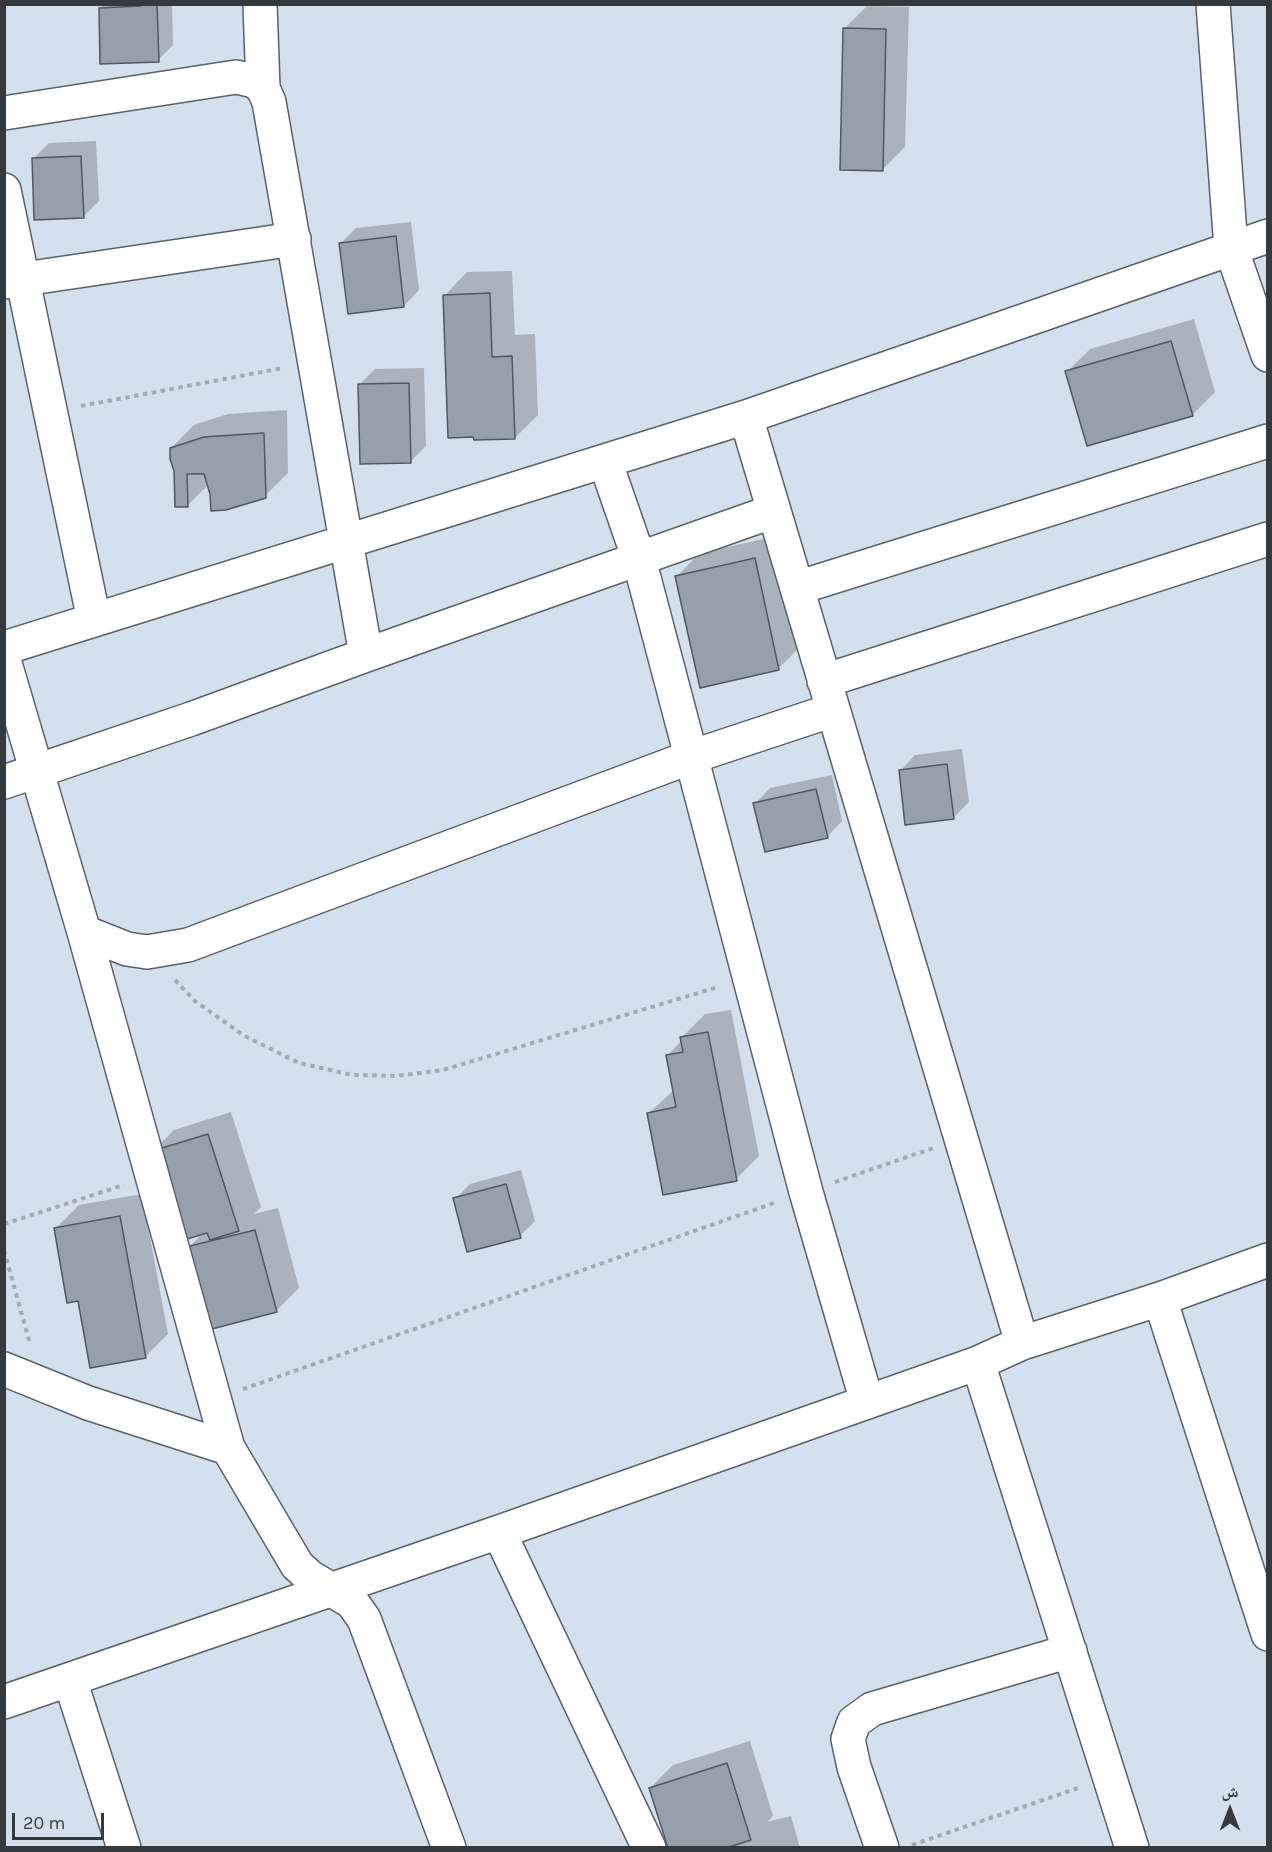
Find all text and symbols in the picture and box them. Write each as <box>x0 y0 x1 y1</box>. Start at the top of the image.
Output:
north arrow <box>1200 1780 1260 1840</box>
text: ش <box>1222 1782 1238 1801</box>
scale bar <box>15 1801 106 1839</box>
text: 20 m <box>23 1812 65 1834</box>

